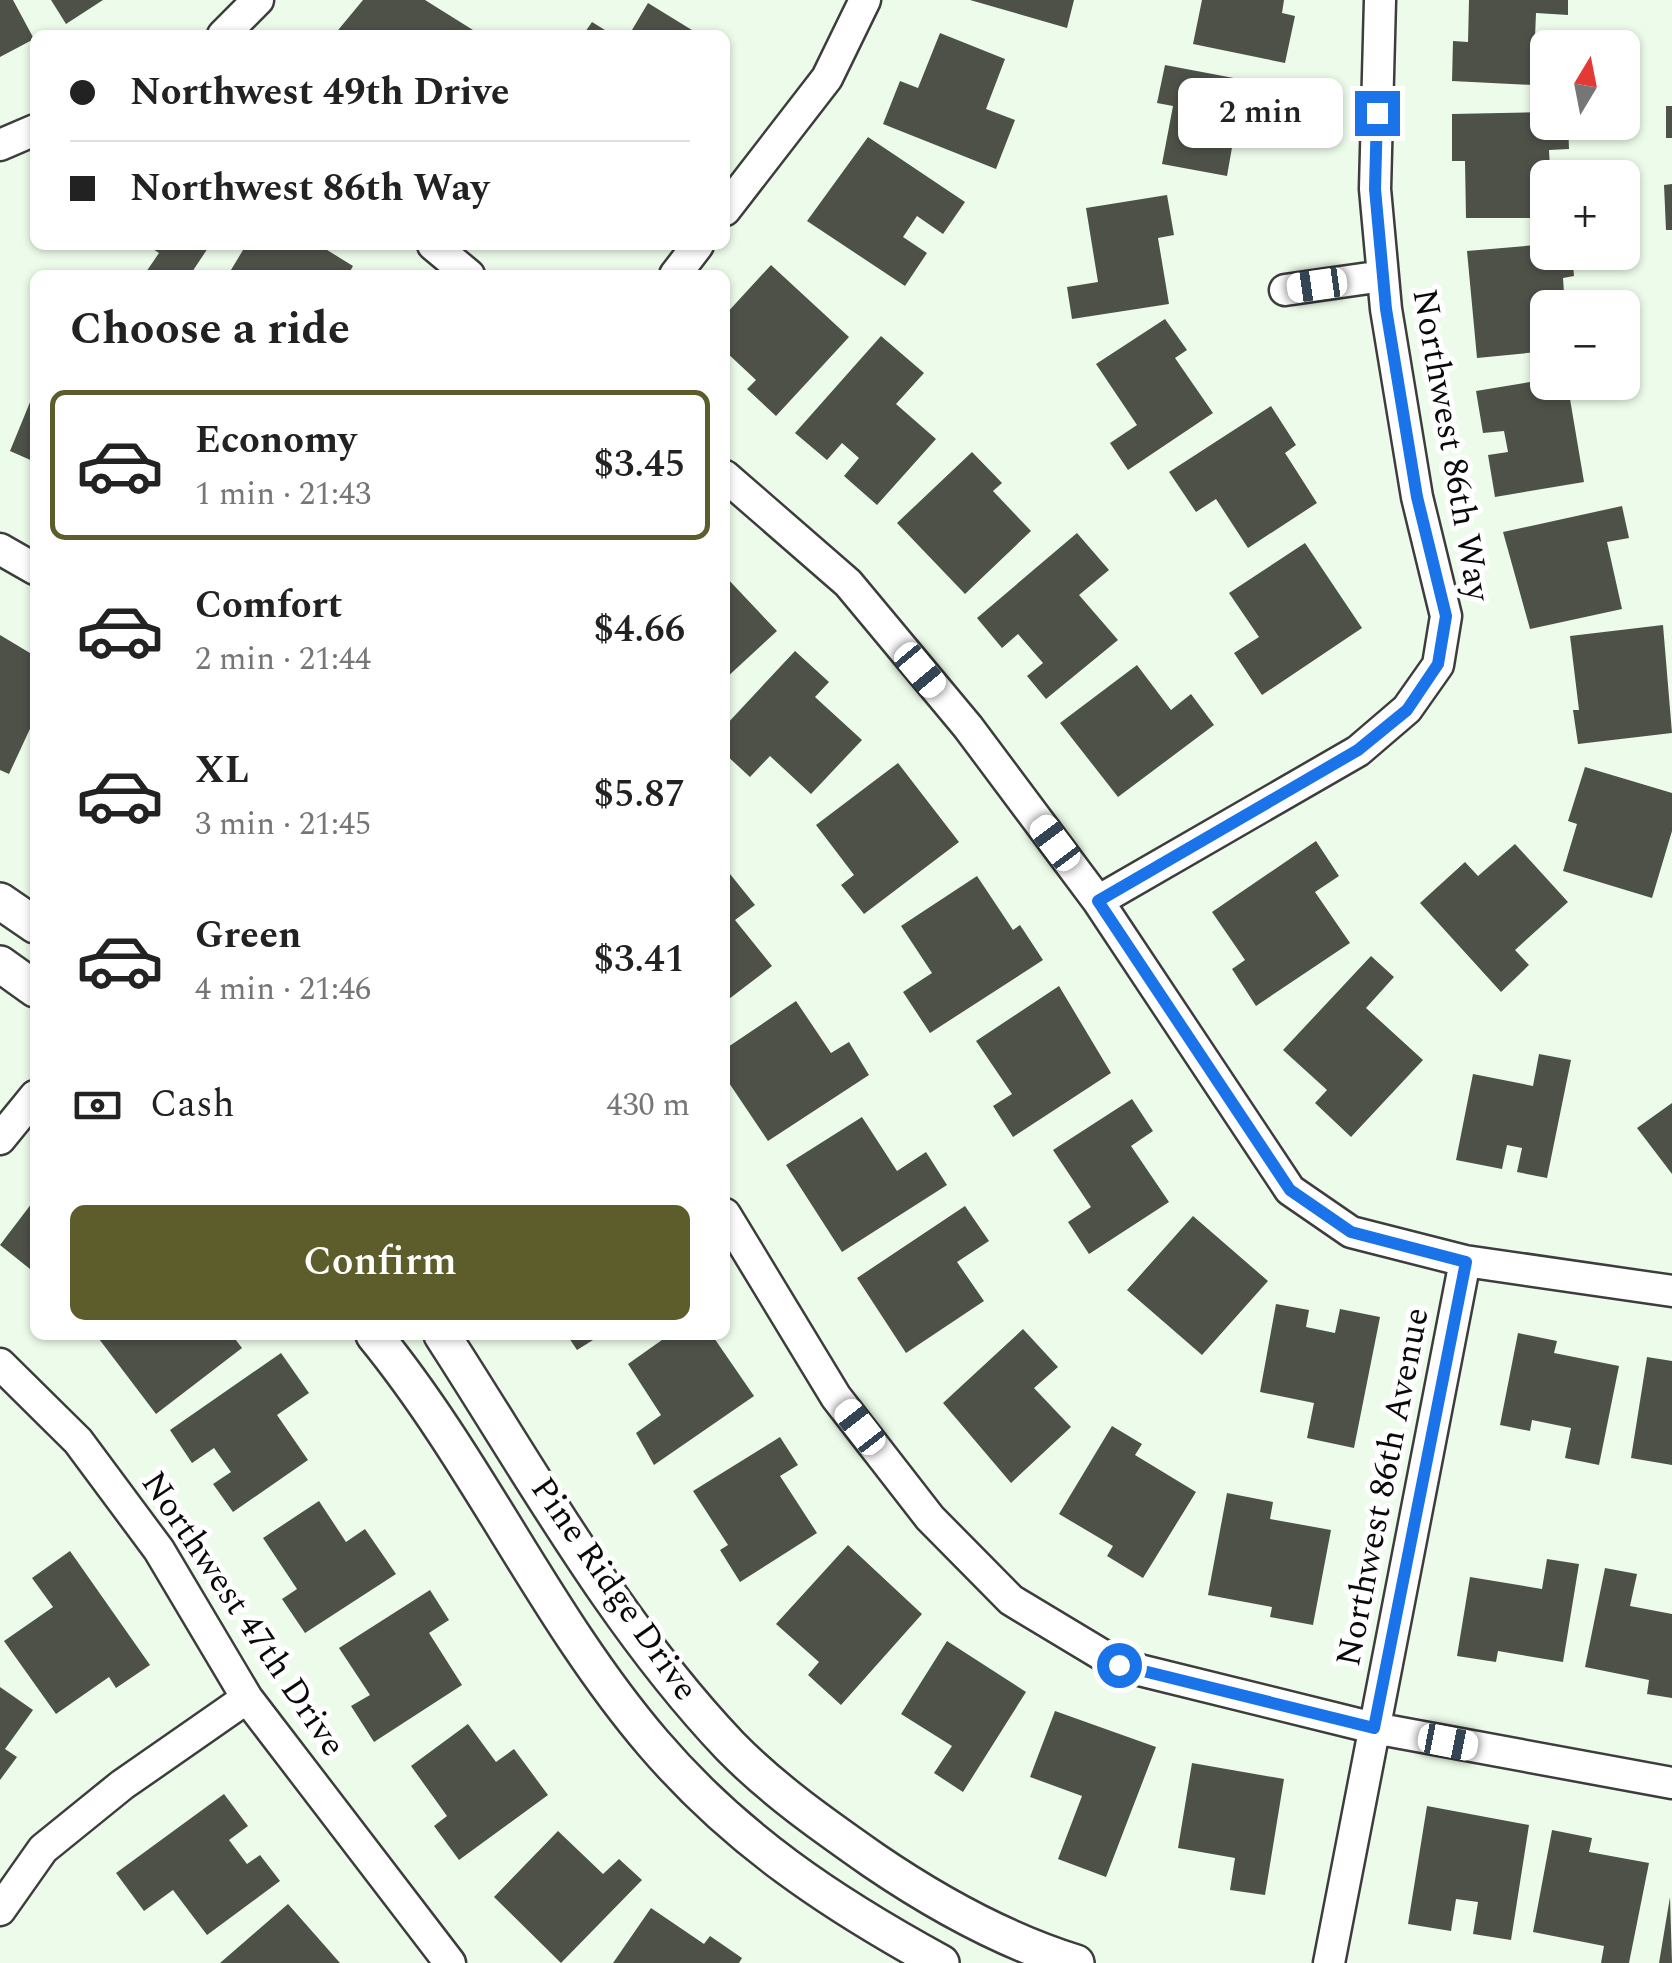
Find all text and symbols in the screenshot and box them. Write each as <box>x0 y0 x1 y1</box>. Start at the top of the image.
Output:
north arrow <box>1530 30 1640 140</box>
map controls <box>1530 30 1640 400</box>
text: Northwest 49th Drive <box>130 64 510 122</box>
callout: 2 min <box>1177 78 1342 148</box>
text: 2 min <box>1219 88 1302 137</box>
route end <box>1355 91 1400 136</box>
text: Northwest 86th Way <box>130 160 489 218</box>
button: + <box>1530 160 1640 270</box>
car <box>1285 266 1349 304</box>
street label: Northwest 86th Way <box>1397 285 1505 607</box>
button: − <box>1530 290 1640 400</box>
text: Choose a ride <box>70 295 350 364</box>
text: Economy <box>195 412 356 470</box>
icon: car <box>75 420 165 510</box>
text: $3.45 <box>594 436 685 494</box>
text: 1 min · 21:43 <box>195 470 371 519</box>
text: Comfort <box>195 577 342 635</box>
icon: car <box>75 585 165 675</box>
text: $4.66 <box>594 601 685 659</box>
text: 2 min · 21:44 <box>195 635 371 684</box>
car <box>889 637 951 703</box>
text: XL <box>195 742 249 800</box>
icon: car <box>75 750 165 840</box>
text: $5.87 <box>594 766 685 824</box>
text: 3 min · 21:45 <box>195 800 371 849</box>
car <box>1025 810 1085 876</box>
text: Green <box>195 907 302 965</box>
icon: car <box>75 915 165 1005</box>
text: $3.41 <box>594 931 685 989</box>
text: 4 min · 21:46 <box>195 965 371 1014</box>
text: Cash <box>150 1076 235 1134</box>
icon: cash <box>70 1078 125 1133</box>
text: 430 m <box>606 1081 690 1130</box>
button: Confirm <box>70 1205 690 1320</box>
street label: Northwest 86th Avenue <box>1322 1303 1444 1671</box>
car <box>830 1394 890 1460</box>
street label: Northwest 47th Drive <box>127 1460 359 1768</box>
street label: Pine Ridge Drive <box>517 1466 711 1712</box>
route start <box>1097 1643 1142 1688</box>
car <box>1416 1722 1480 1762</box>

